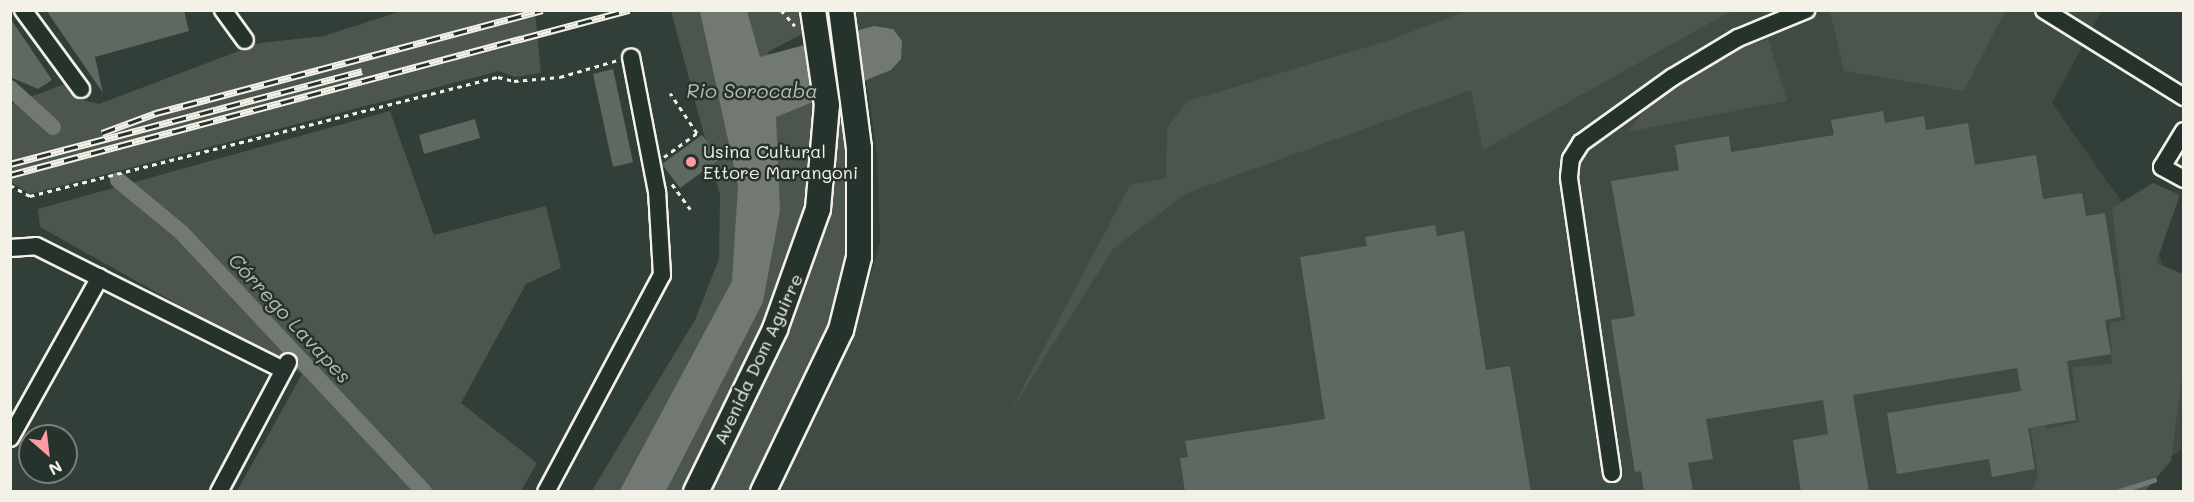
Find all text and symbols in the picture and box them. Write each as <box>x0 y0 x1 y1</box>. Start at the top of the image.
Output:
water label: Rio Sorocaba <box>686 78 818 102</box>
place label: Usina Cultural Ettore Marangoni <box>703 141 858 184</box>
marker: Usina Cultural Ettore Marangoni <box>684 155 698 169</box>
water label: Córrego Lavapes <box>224 248 356 388</box>
street label: Avenida Dom Aguirre <box>709 270 807 448</box>
north arrow <box>18 424 78 484</box>
text: N <box>45 456 66 481</box>

